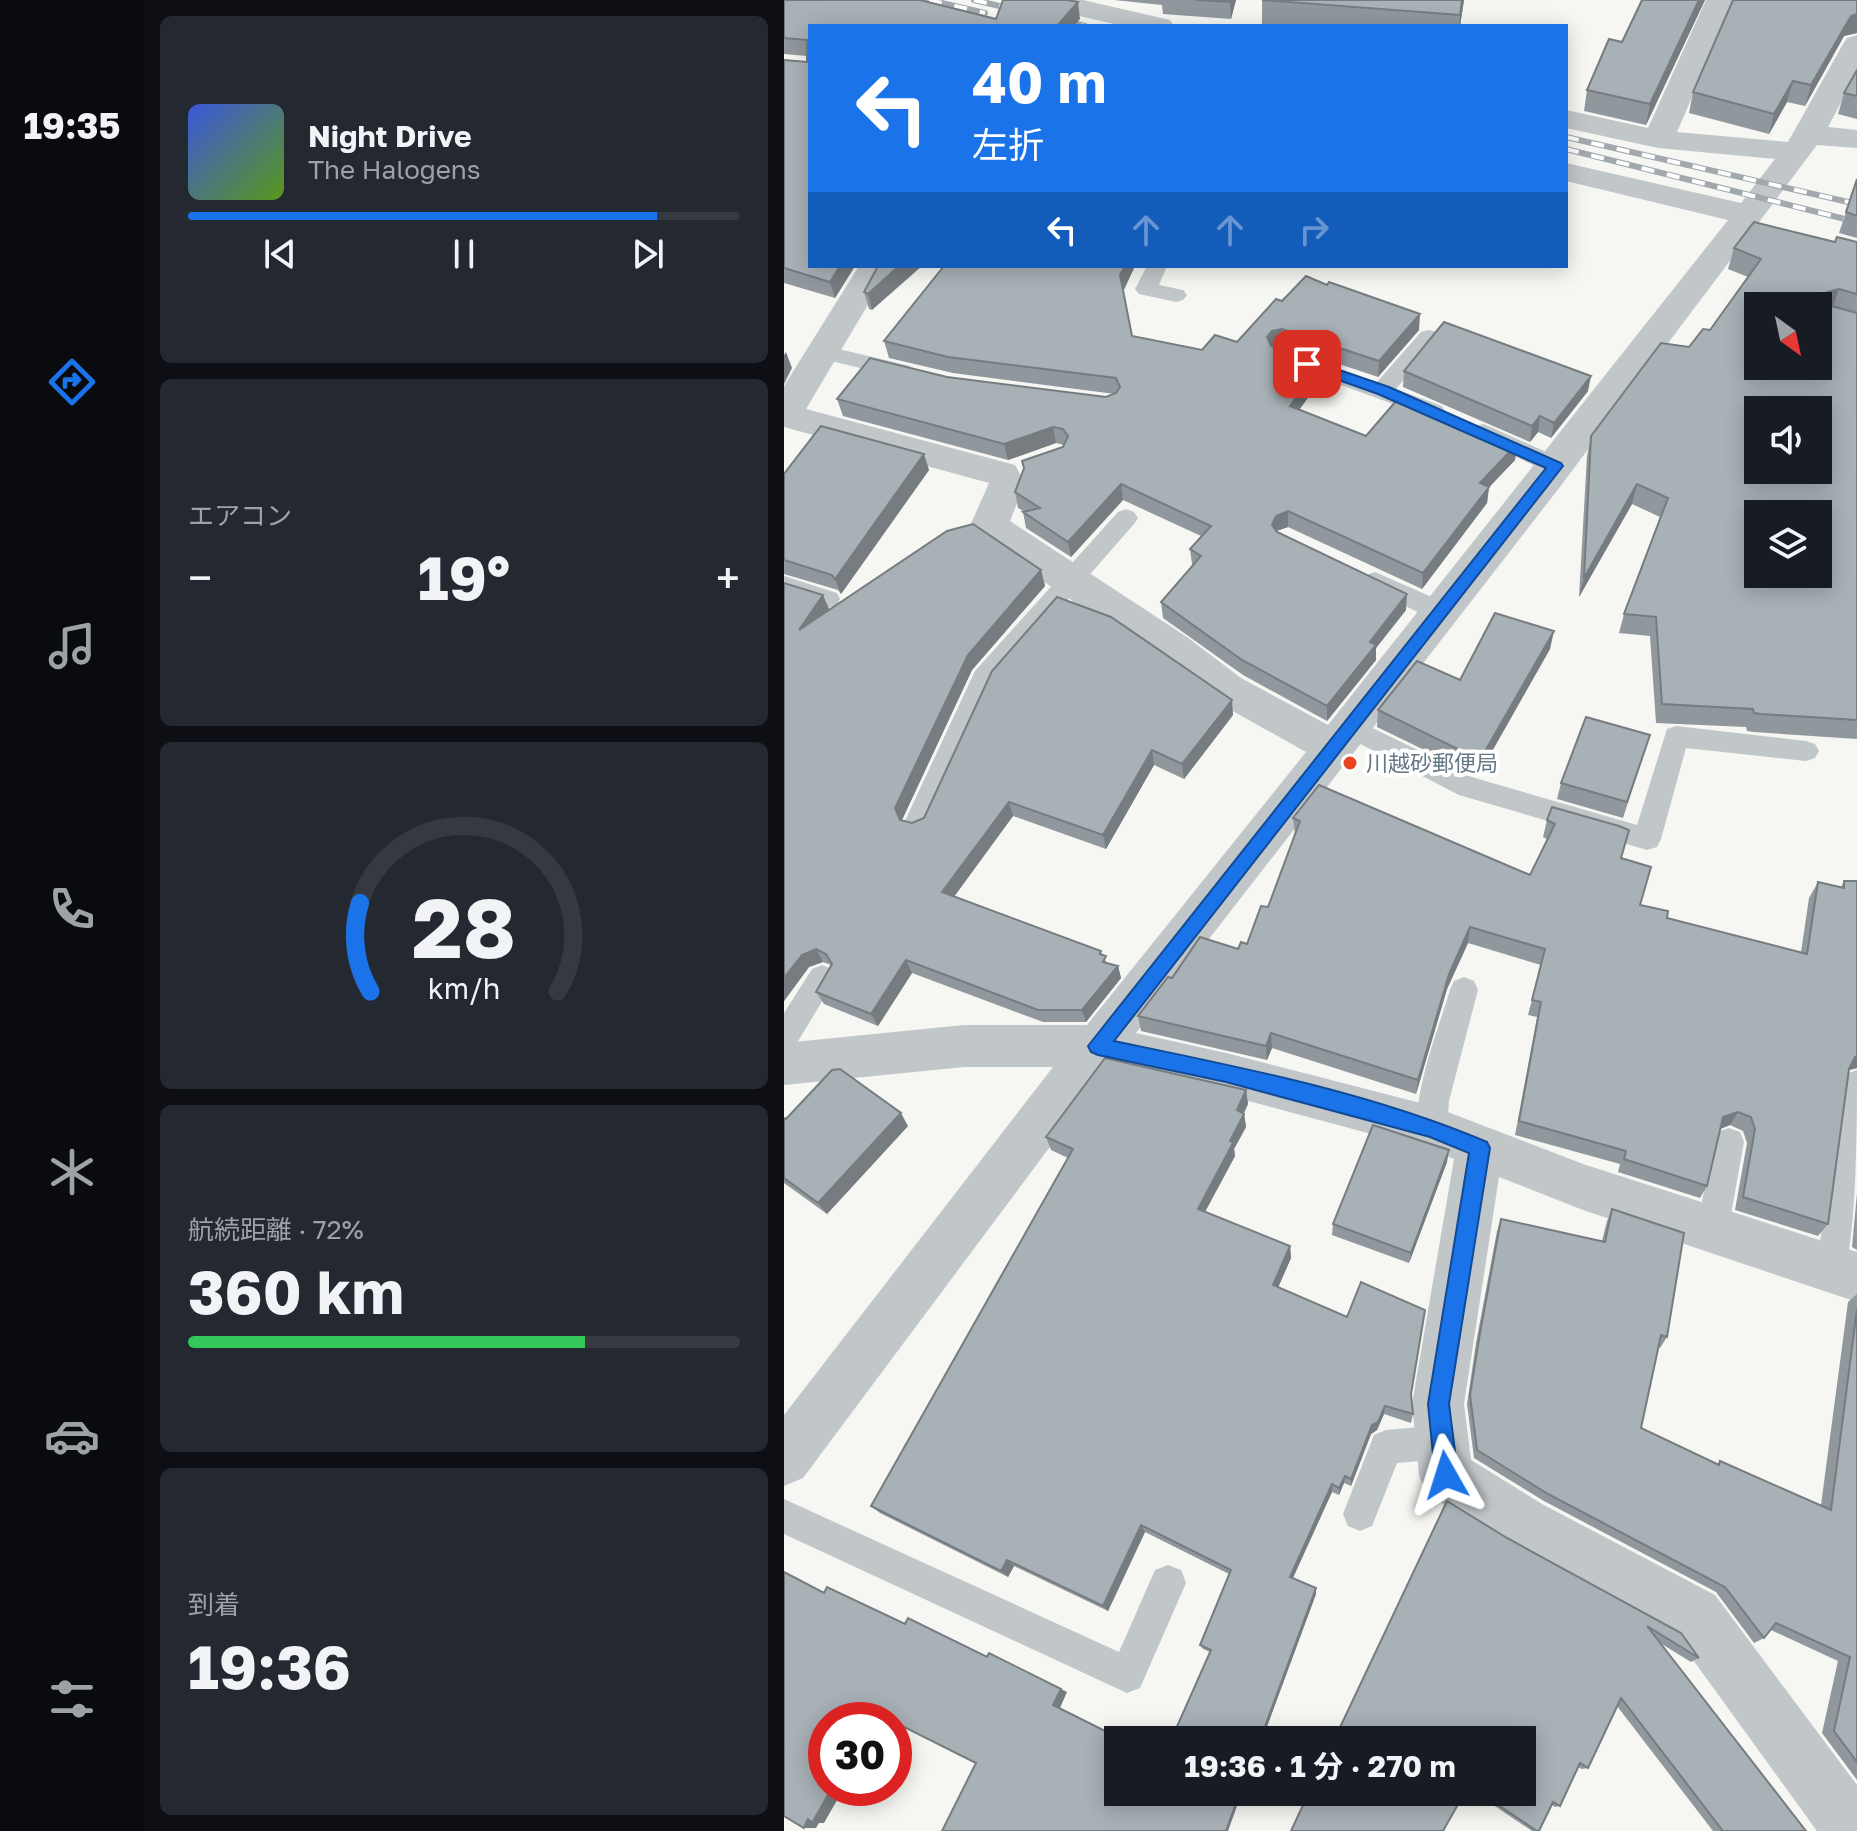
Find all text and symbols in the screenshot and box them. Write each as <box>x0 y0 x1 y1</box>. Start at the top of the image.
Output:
text: 40 m <box>972 48 1106 115</box>
icon: left <box>840 56 944 160</box>
text: 19:35 <box>24 104 120 147</box>
text: Night Drive <box>308 118 472 154</box>
text: 左折 <box>972 123 1044 166</box>
text: The Halogens <box>308 154 481 185</box>
icon: left <box>1040 208 1084 252</box>
icon: ahead <box>1124 208 1168 252</box>
icon: ahead <box>1208 208 1252 252</box>
icon: right <box>1292 208 1336 252</box>
icon: previous <box>258 232 302 276</box>
icon: pause <box>442 232 486 276</box>
icon: next <box>626 232 670 276</box>
north arrow <box>1744 292 1832 380</box>
map controls <box>1744 292 1832 588</box>
pin <box>1273 330 1341 398</box>
icon: arrive <box>1285 342 1329 386</box>
icon: directions <box>44 354 100 410</box>
button: sound <box>1744 396 1832 484</box>
text: エアコン <box>188 500 292 531</box>
button: layers <box>1744 500 1832 588</box>
text: 19° <box>418 541 510 613</box>
text: − <box>188 551 212 604</box>
text: + <box>716 551 740 604</box>
icon: music <box>44 618 100 674</box>
place label: 川越砂郵便局 <box>1366 749 1498 776</box>
marker: 川越砂郵便局 <box>1341 754 1359 772</box>
text: 28 <box>412 875 516 975</box>
icon: phone <box>44 881 100 937</box>
text: km/h <box>428 971 500 1005</box>
icon: climate <box>44 1144 100 1200</box>
text: 航続距離 · 72% <box>188 1214 364 1245</box>
text: 360 km <box>188 1255 404 1327</box>
icon: car <box>44 1408 100 1464</box>
position arrow <box>1404 1433 1488 1517</box>
text: 到着 <box>188 1589 240 1620</box>
text: 19:36 <box>188 1630 351 1702</box>
icon: filters <box>44 1671 100 1727</box>
speed limit sign: 30 <box>808 1702 912 1806</box>
text: 19:36 · 1 分 · 270 m <box>1184 1748 1456 1784</box>

